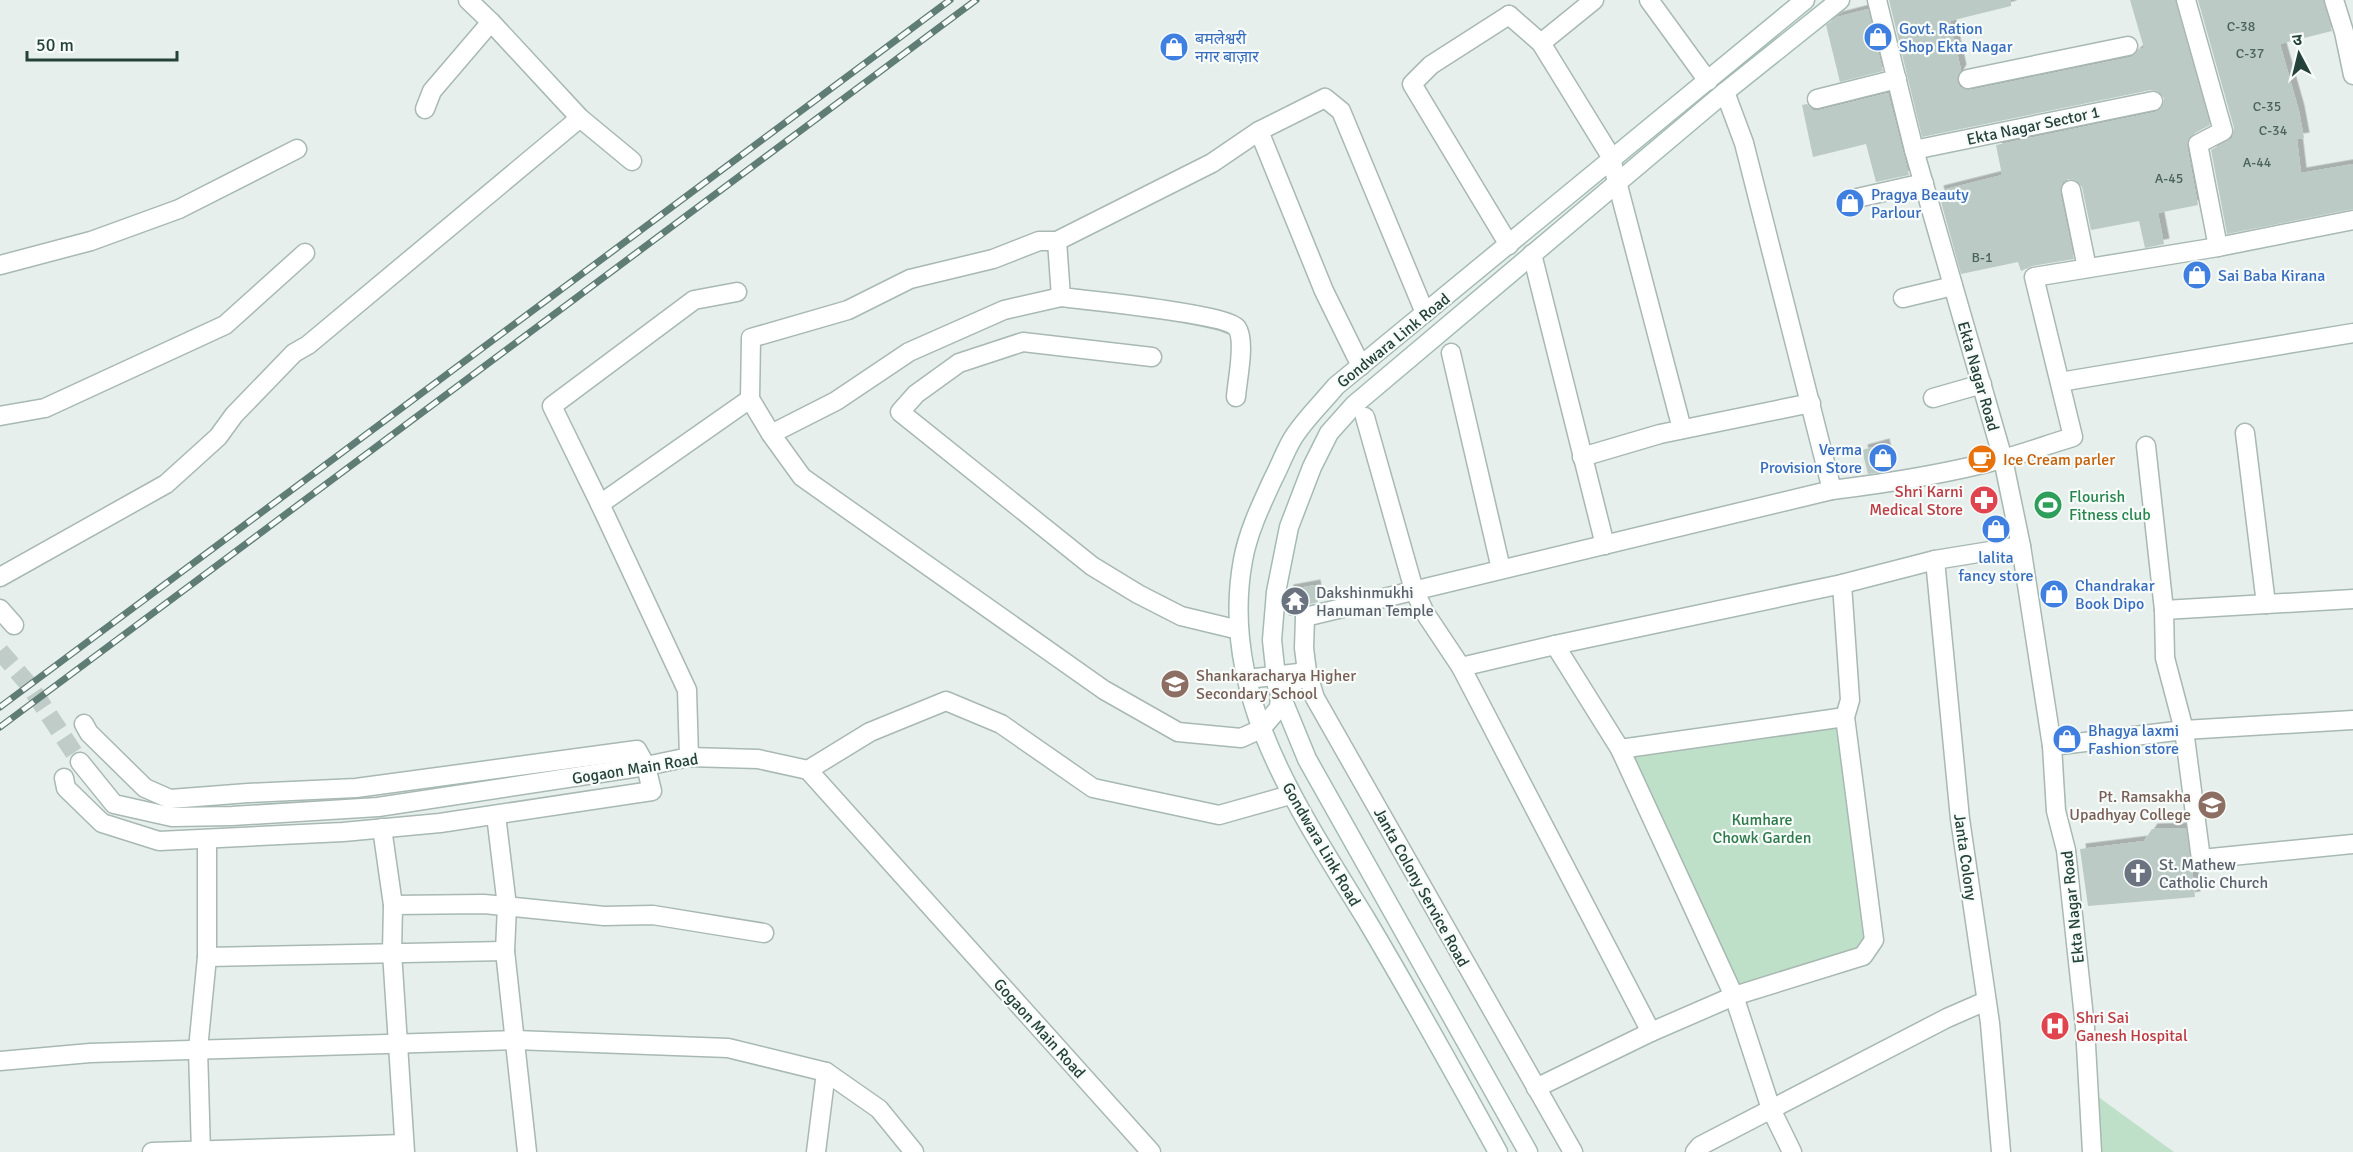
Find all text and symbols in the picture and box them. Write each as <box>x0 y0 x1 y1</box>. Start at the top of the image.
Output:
house number: C-38 <box>2227 18 2255 35</box>
place label: Govt. Ration Shop Ekta Nagar <box>1899 19 2013 57</box>
shop icon: Govt. Ration Shop Ekta Nagar <box>1862 21 1894 53</box>
scale bar <box>27 24 177 62</box>
north arrow <box>2269 24 2329 84</box>
place label: बमलेश्वरी नगर बाज़ार <box>1195 29 1259 67</box>
text: उ <box>2291 30 2304 51</box>
shop icon: बमलेश्वरी नगर बाज़ार <box>1158 31 1190 63</box>
text: 50 m <box>36 34 74 56</box>
house number: C-37 <box>2236 45 2264 62</box>
house number: C-35 <box>2253 98 2281 115</box>
street label: Ekta Nagar Sector 1 <box>1965 102 2102 150</box>
house number: C-34 <box>2259 122 2288 139</box>
house number: A-44 <box>2243 154 2272 171</box>
house number: A-45 <box>2155 170 2183 187</box>
place label: Pragya Beauty Parlour <box>1871 185 1969 223</box>
shop icon: Pragya Beauty Parlour <box>1834 187 1866 219</box>
house number: B-1 <box>1972 249 1992 266</box>
shop icon: Sai Baba Kirana <box>2181 259 2213 291</box>
place label: Sai Baba Kirana <box>2218 266 2325 286</box>
street label: Gondwara Link Road <box>1333 289 1454 392</box>
street label: Ekta Nagar Road <box>1953 319 2003 434</box>
place label: Verma Provision Store <box>1760 440 1862 478</box>
shop icon: Verma Provision Store <box>1867 442 1899 474</box>
cafe icon: Ice Cream parler <box>1966 443 1998 475</box>
place label: Ice Cream parler <box>2003 450 2115 470</box>
place label: Shri Karni Medical Store <box>1869 482 1963 520</box>
pharmacy icon: Shri Karni Medical Store <box>1968 484 2000 516</box>
place label: Flourish Fitness club <box>2069 487 2151 525</box>
sports icon: Flourish Fitness club <box>2032 489 2064 521</box>
shop icon: lalita fancy store <box>1980 513 2012 545</box>
place label: lalita fancy store <box>1958 548 2034 586</box>
place label: Chandrakar Book Dipo <box>2075 576 2155 614</box>
shop icon: Chandrakar Book Dipo <box>2038 578 2070 610</box>
place label: Dakshinmukhi Hanuman Temple <box>1316 583 1434 621</box>
temple icon: Dakshinmukhi Hanuman Temple <box>1279 585 1311 617</box>
place label: Shankaracharya Higher Secondary School <box>1196 666 1356 704</box>
school or university icon: Shankaracharya Higher Secondary School <box>1159 668 1191 700</box>
place label: Bhagya laxmi Fashion store <box>2088 721 2179 759</box>
shop icon: Bhagya laxmi Fashion store <box>2051 723 2083 755</box>
street label: Gogaon Main Road <box>571 749 700 789</box>
street label: Gondwara Link Road <box>1278 779 1365 910</box>
place label: Pt. Ramsakha Upadhyay College <box>2069 787 2191 825</box>
school or university icon: Pt. Ramsakha Upadhyay College <box>2196 789 2228 821</box>
street label: Janta Colony Service Road <box>1369 804 1473 971</box>
park label: Kumhare Chowk Garden <box>1713 810 1812 848</box>
street label: Janta Colony <box>1949 812 1981 902</box>
street label: Ekta Nagar Road <box>2057 849 2089 964</box>
place label: St. Mathew Catholic Church <box>2159 855 2268 893</box>
church icon: St. Mathew Catholic Church <box>2122 857 2154 889</box>
street label: Gogaon Main Road <box>989 975 1089 1083</box>
place label: Shri Sai Ganesh Hospital <box>2076 1008 2188 1046</box>
hospital icon: Shri Sai Ganesh Hospital <box>2039 1010 2071 1042</box>

